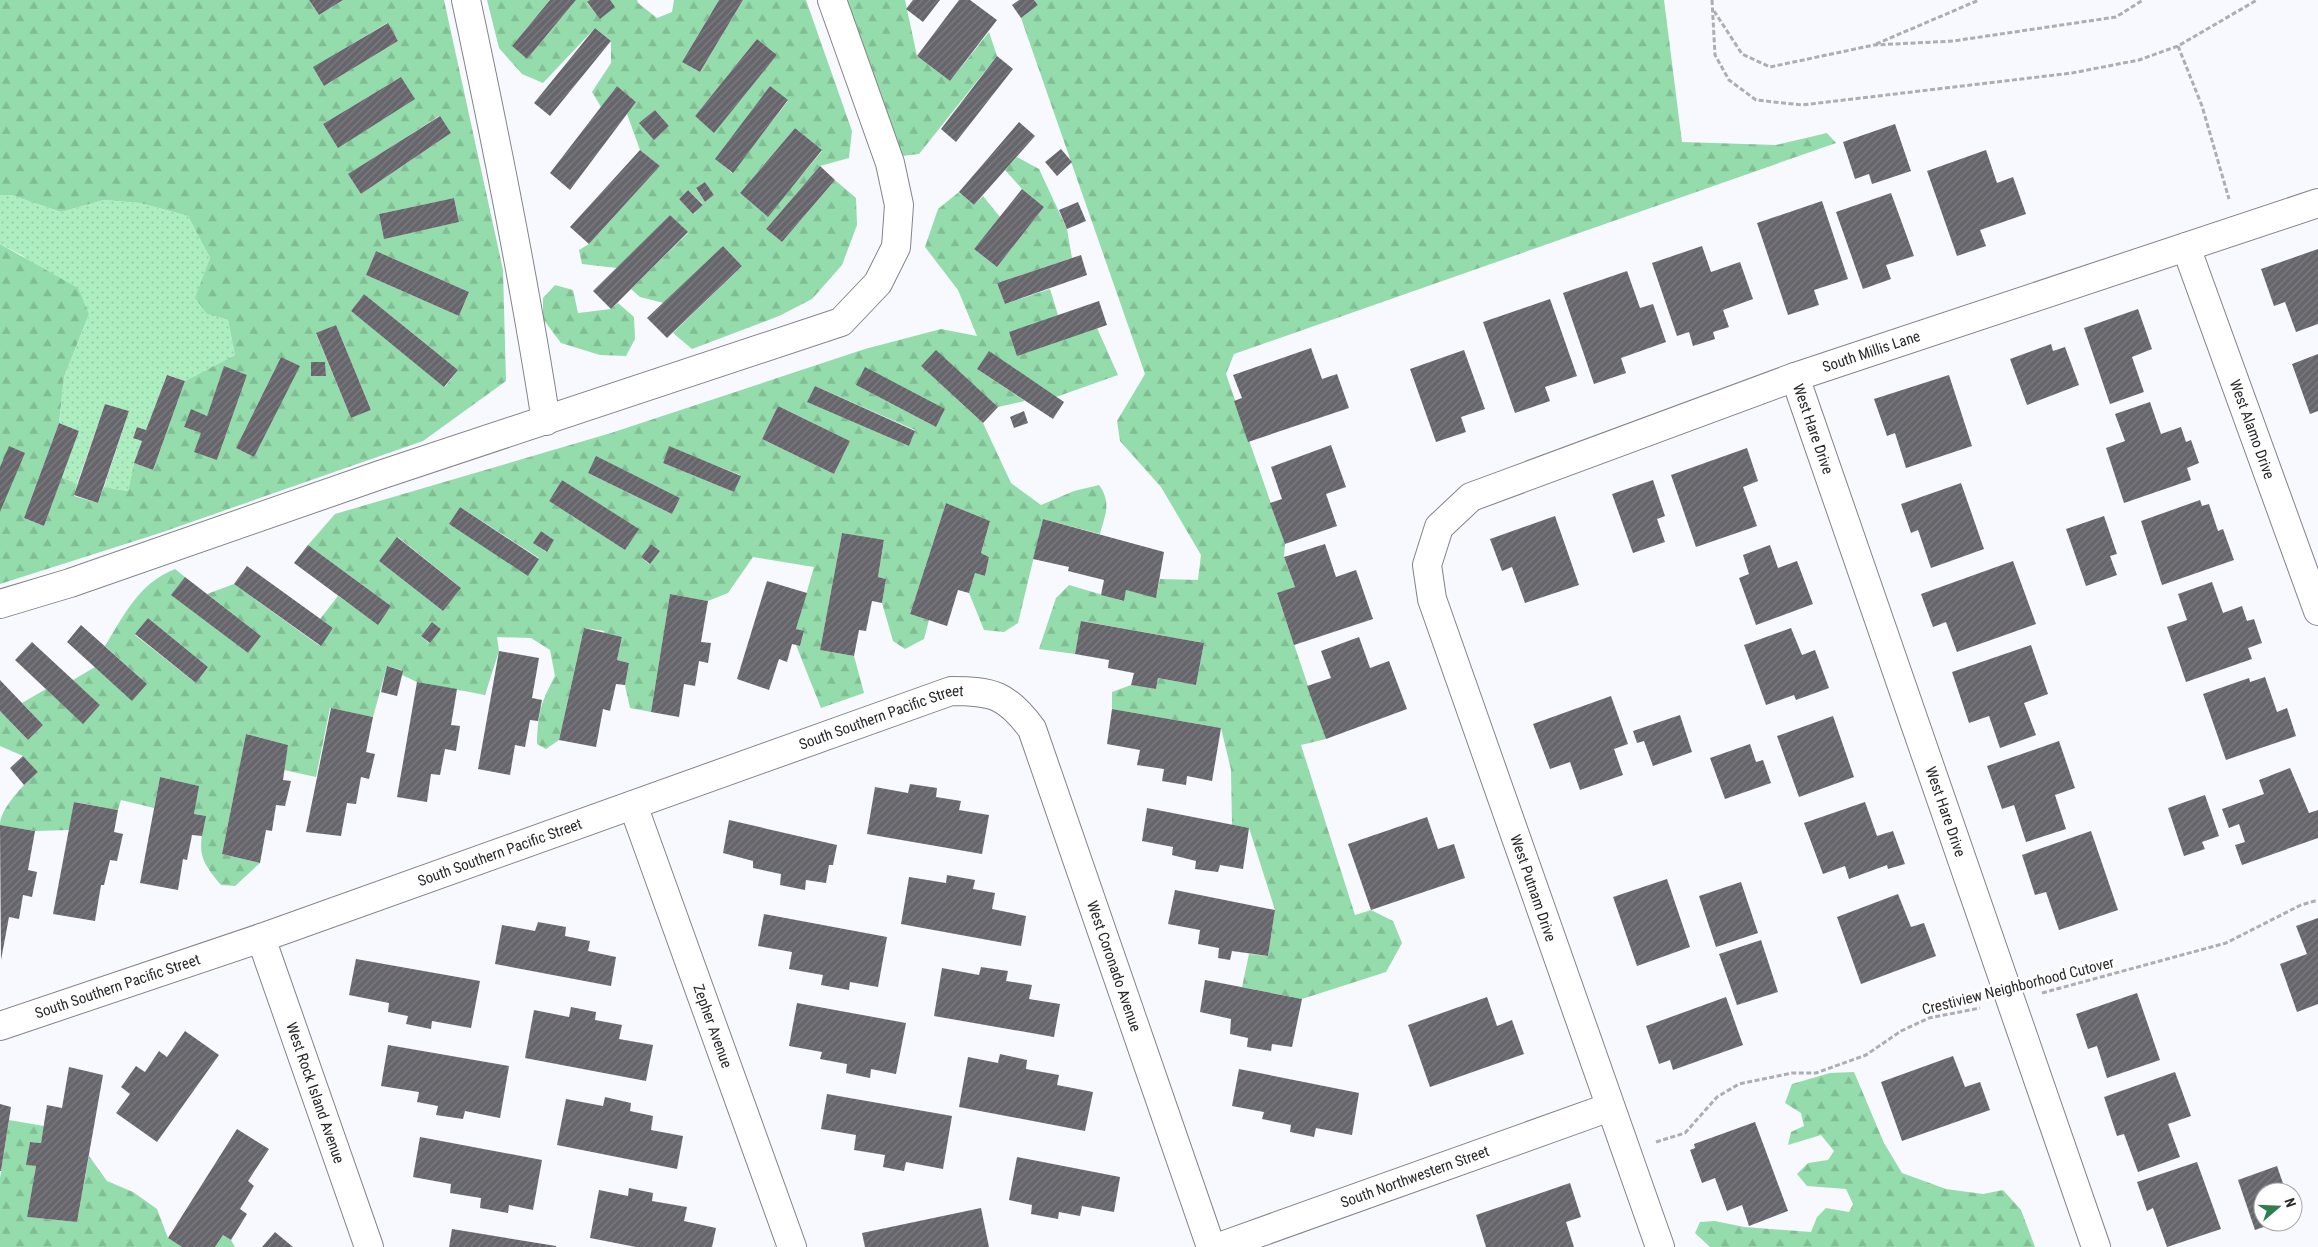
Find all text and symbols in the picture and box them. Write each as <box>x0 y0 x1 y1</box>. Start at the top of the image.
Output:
street label: South Millis Lane <box>1820 327 1923 376</box>
street label: West Alamo Drive <box>2226 377 2278 482</box>
street label: West Hare Drive <box>1789 381 1837 477</box>
street label: South Southern Pacific Street <box>797 682 964 754</box>
street label: West Hare Drive <box>1921 764 1969 859</box>
street label: South Southern Pacific Street <box>415 815 584 890</box>
street label: West Putnam Drive <box>1506 832 1560 944</box>
street label: West Coronado Avenue <box>1083 898 1145 1034</box>
street label: South Southern Pacific Street <box>33 950 202 1023</box>
street label: Crestiview Neighborhood Cutover <box>1920 953 2116 1019</box>
street label: Zepher Avenue <box>689 982 736 1070</box>
street label: West Rock Island Avenue <box>282 1020 348 1166</box>
street label: South Northwestern Street <box>1338 1142 1492 1212</box>
north arrow <box>2253 1182 2303 1232</box>
text: N <box>2281 1196 2299 1209</box>

